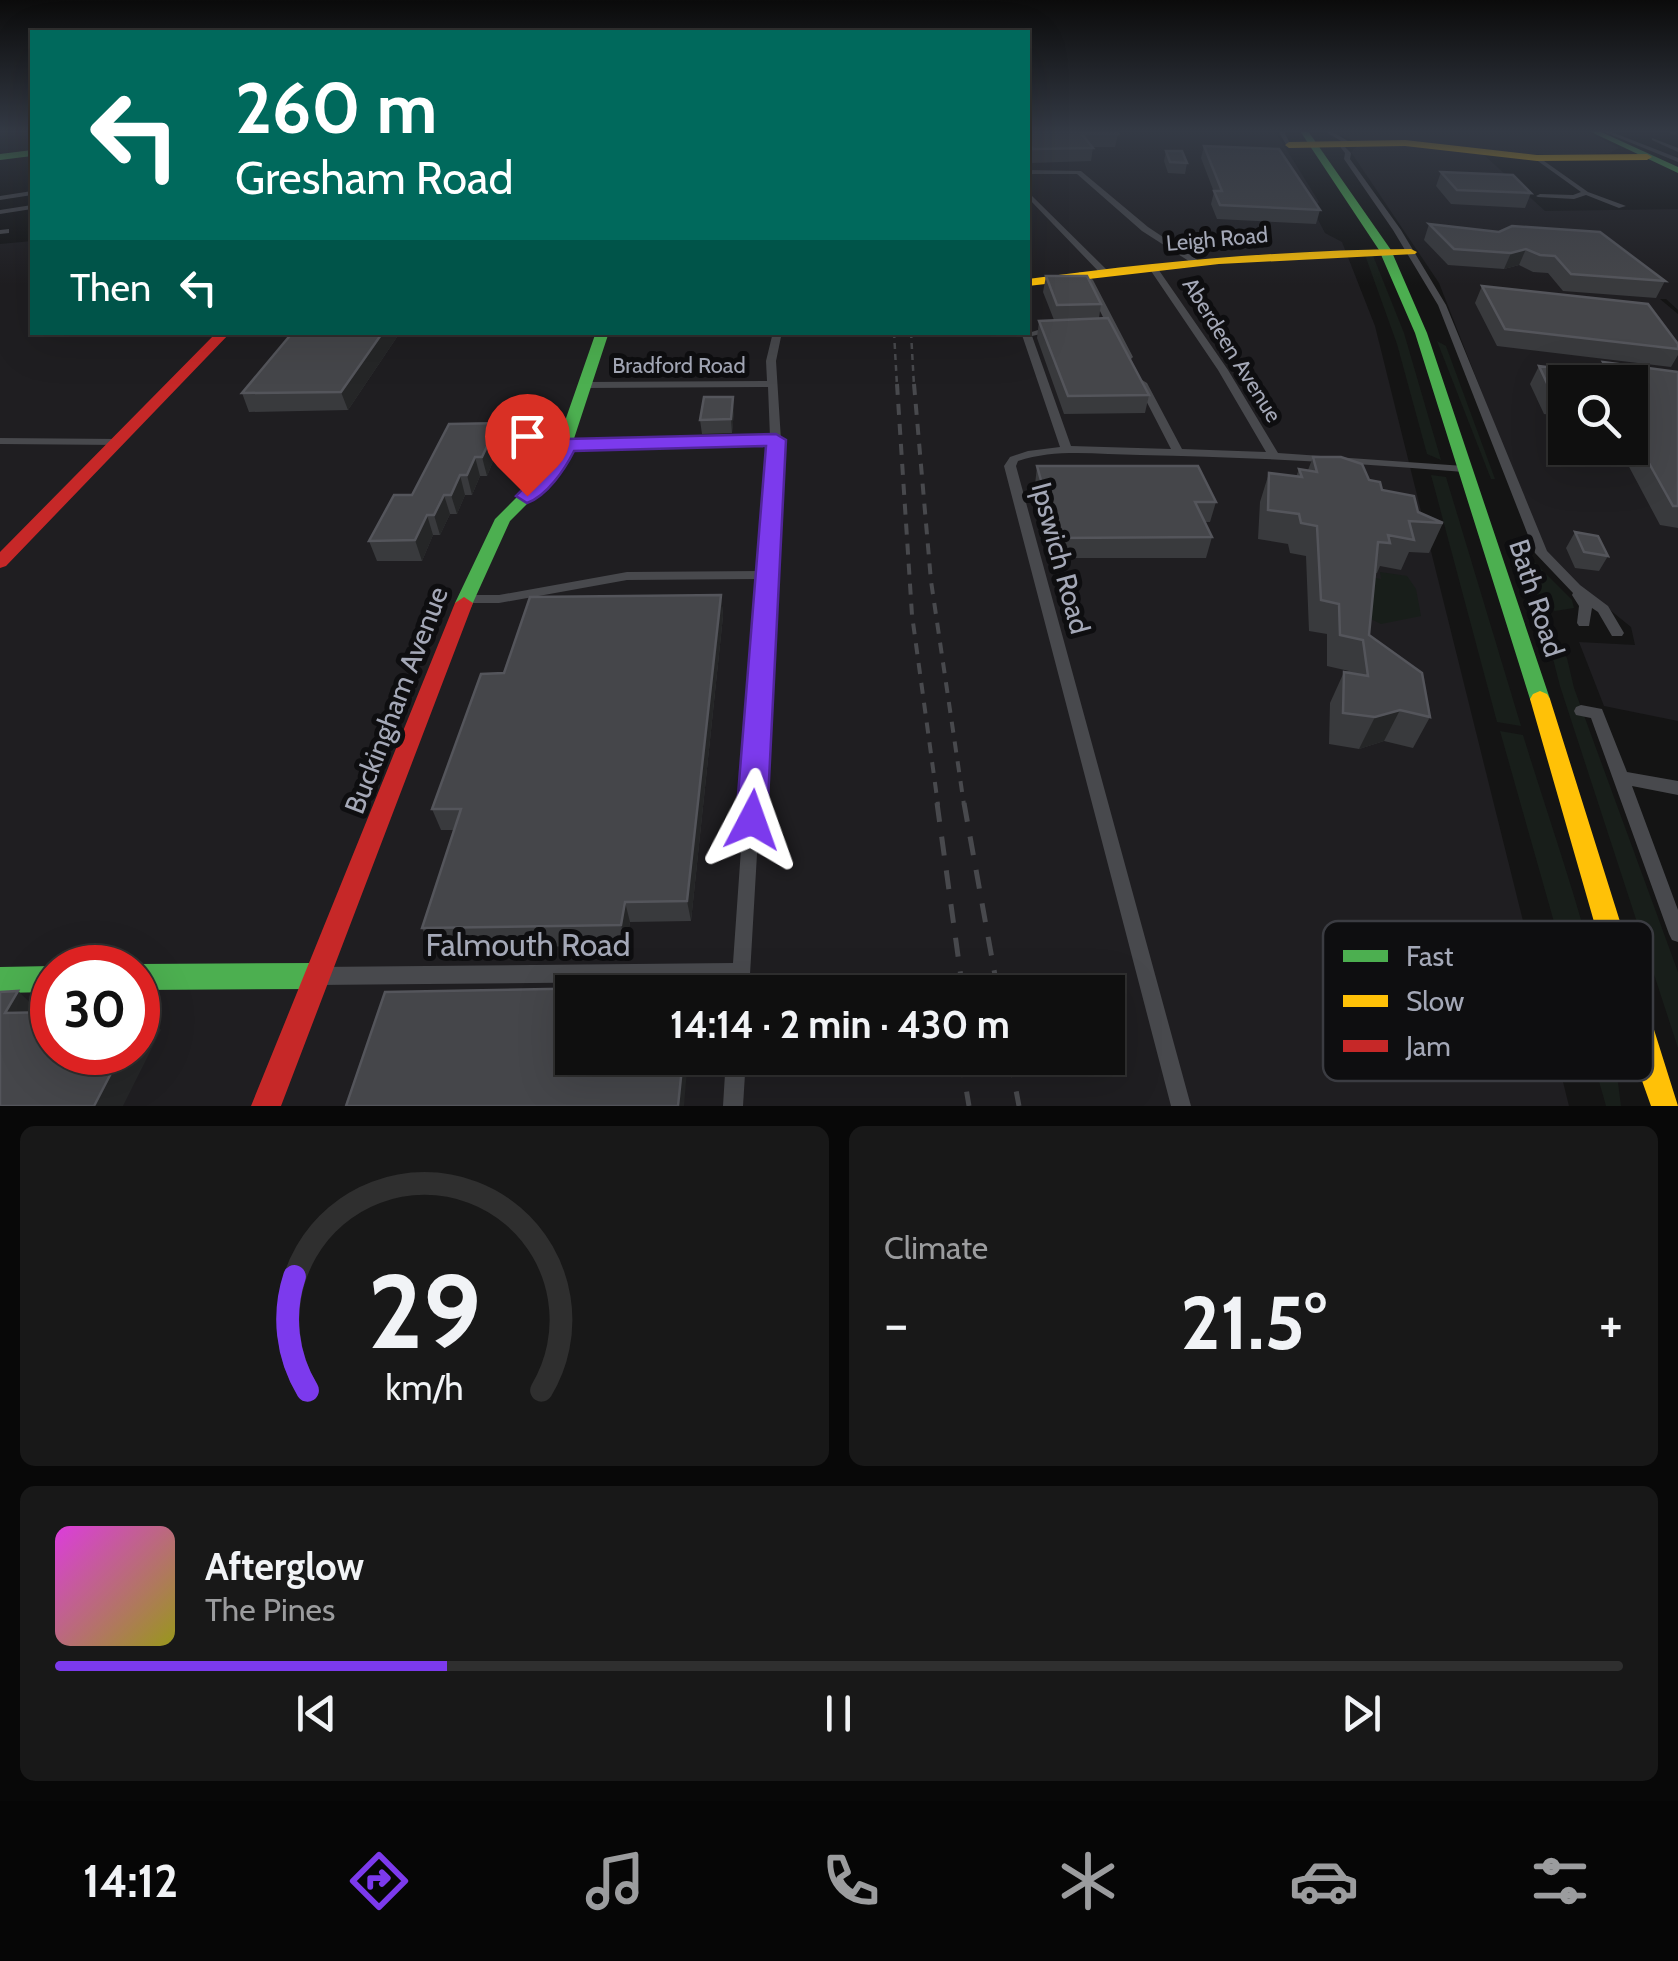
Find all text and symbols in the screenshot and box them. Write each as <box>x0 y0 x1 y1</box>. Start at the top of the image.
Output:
text: 260 m <box>235 65 437 151</box>
icon: left <box>70 70 200 200</box>
text: Gresham Road <box>235 151 513 205</box>
street label: Leigh Road <box>1165 221 1269 257</box>
icon: left <box>171 260 226 315</box>
text: Then <box>70 264 151 311</box>
street label: Aberdeen Avenue <box>1177 273 1287 427</box>
street label: Bradford Road <box>612 352 746 379</box>
map controls <box>1548 365 1648 465</box>
button: search <box>1548 365 1648 465</box>
pin <box>485 394 570 497</box>
icon: arrive <box>500 409 555 464</box>
street label: Ipswich Road <box>1024 479 1098 637</box>
street label: Bath Road <box>1502 535 1572 661</box>
street label: Buckingham Avenue <box>337 582 455 818</box>
position arrow <box>700 768 804 872</box>
legend <box>1323 921 1653 1081</box>
street label: Falmouth Road <box>426 925 631 964</box>
text: Fast <box>1406 939 1454 973</box>
speed limit sign: 30 <box>30 945 160 1075</box>
text: Slow <box>1406 984 1464 1018</box>
text: 14:14 · 2 min · 430 m <box>670 1001 1010 1048</box>
text: Jam <box>1405 1029 1451 1063</box>
text: Climate <box>884 1228 988 1267</box>
text: 29 <box>368 1248 481 1374</box>
text: 21.5° <box>1181 1277 1326 1368</box>
text: − <box>884 1290 908 1357</box>
text: + <box>1599 1290 1623 1357</box>
text: km/h <box>385 1366 464 1409</box>
text: Afterglow <box>205 1543 364 1590</box>
text: The Pines <box>205 1590 335 1629</box>
icon: previous <box>289 1686 344 1741</box>
icon: pause <box>811 1686 866 1741</box>
icon: next <box>1334 1686 1389 1741</box>
icon: directions <box>344 1846 414 1916</box>
icon: music <box>580 1846 650 1916</box>
icon: phone <box>816 1846 886 1916</box>
icon: climate <box>1053 1846 1123 1916</box>
icon: car <box>1289 1846 1359 1916</box>
icon: filters <box>1525 1846 1595 1916</box>
text: 14:12 <box>83 1854 178 1908</box>

